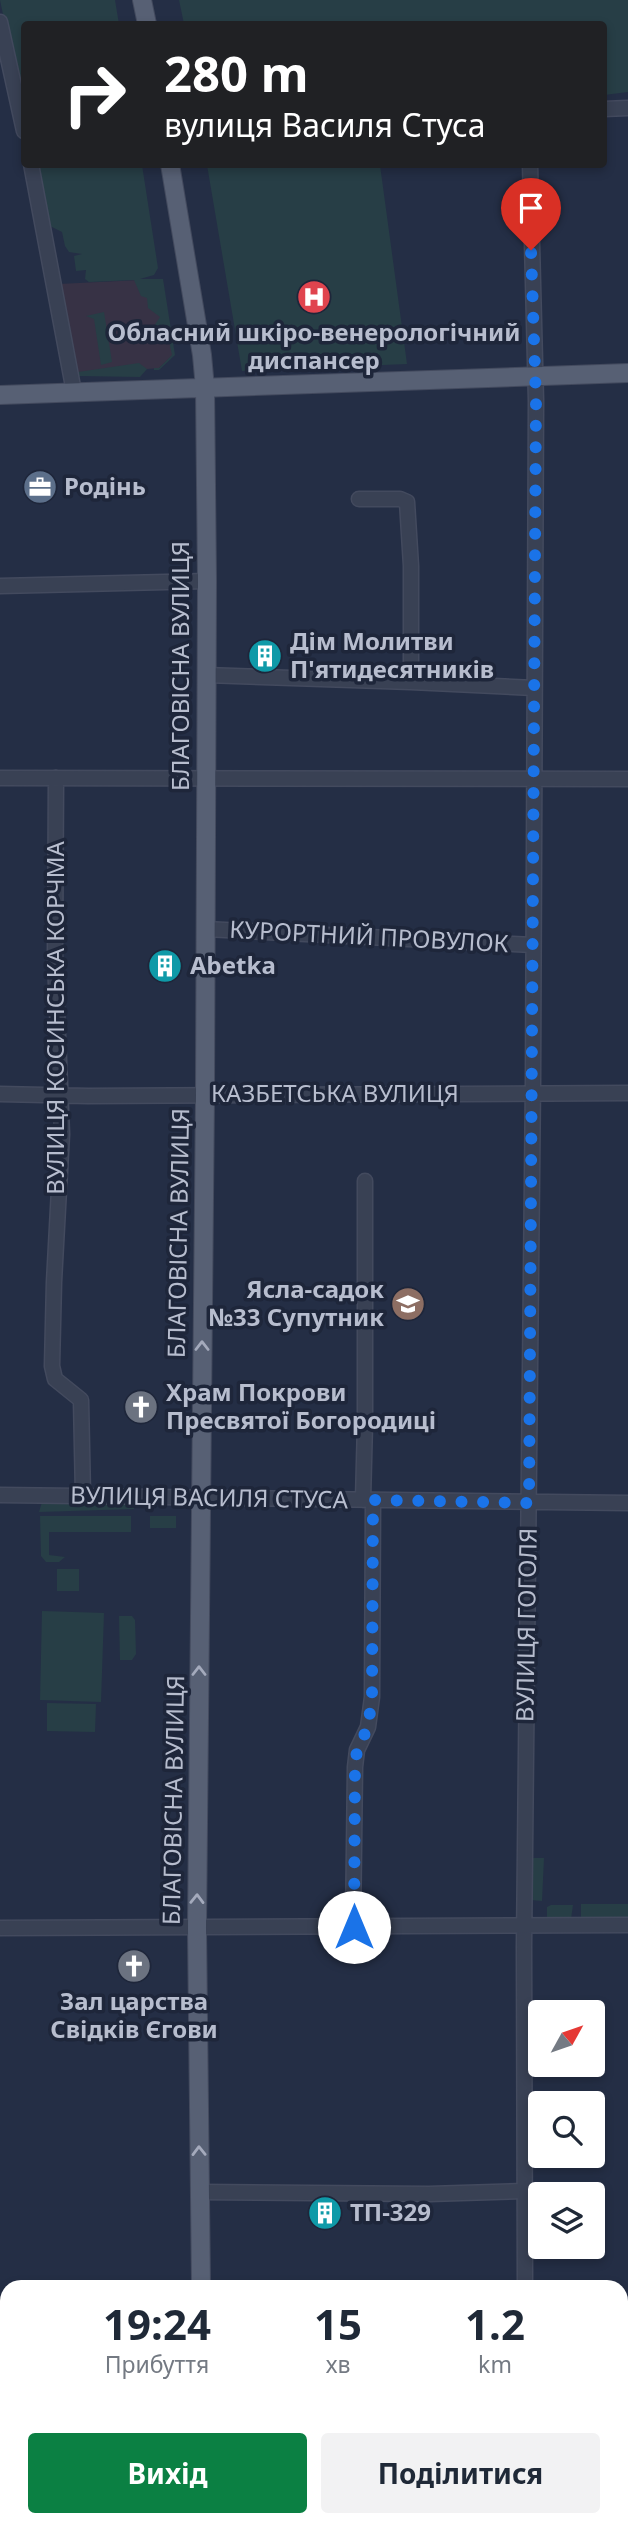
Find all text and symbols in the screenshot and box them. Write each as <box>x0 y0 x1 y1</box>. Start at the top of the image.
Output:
text: 280 m <box>164 40 309 106</box>
icon: right <box>49 49 140 140</box>
text: вулиця Василя Стуса <box>164 103 486 146</box>
pin <box>501 178 561 250</box>
icon: arrive <box>512 189 550 227</box>
hospital icon: Обласний шкіро-венерологічний диспансер <box>295 278 333 316</box>
place label: Обласний шкіро-венерологічний диспансер <box>108 315 520 376</box>
office icon: Родінь <box>21 468 59 506</box>
place label: Родінь <box>64 469 146 502</box>
street label: БЛАГОВІСНА ВУЛИЦЯ <box>163 541 196 791</box>
place label: Дім Молитви П'ятидесятників <box>290 624 494 685</box>
building icon: Дім Молитви П'ятидесятників <box>246 637 284 675</box>
street label: ВУЛИЦЯ КОСИНСЬКА КОРЧМА <box>38 841 71 1195</box>
street label: КУРОРТНИЙ ПРОВУЛОК <box>229 912 509 959</box>
building icon: Abetka <box>146 947 184 985</box>
place label: Abetka <box>190 948 276 981</box>
street label: КАЗБЕТСЬКА ВУЛИЦЯ <box>211 1076 459 1109</box>
street label: БЛАГОВІСНА ВУЛИЦЯ <box>159 1108 196 1358</box>
place label: Ясла-садок №33 Супутник <box>208 1272 384 1333</box>
school or university icon: Ясла-садок №33 Супутник <box>389 1285 427 1323</box>
one-way arrow <box>194 1340 210 1350</box>
place label: Храм Покрови Пресвятої Богородиці <box>166 1375 436 1436</box>
church icon: Храм Покрови Пресвятої Богородиці <box>122 1388 160 1426</box>
street label: ВУЛИЦЯ ВАСИЛЯ СТУСА <box>70 1478 349 1515</box>
street label: ВУЛИЦЯ ГОГОЛЯ <box>507 1528 544 1722</box>
one-way arrow <box>191 1665 207 1676</box>
street label: БЛАГОВІСНА ВУЛИЦЯ <box>154 1675 191 1925</box>
position arrow <box>317 1890 391 1964</box>
one-way arrow <box>190 1893 205 1904</box>
church icon: Зал царства Свідків Єгови <box>115 1947 153 1985</box>
place label: Зал царства Свідків Єгови <box>50 1984 218 2045</box>
north arrow <box>528 2000 606 2077</box>
map controls <box>528 2000 605 2259</box>
button: search <box>528 2091 605 2168</box>
one-way arrow <box>192 2145 207 2156</box>
button: layers <box>528 2182 605 2259</box>
building icon: ТП-329 <box>306 2194 344 2232</box>
place label: ТП-329 <box>350 2195 431 2228</box>
text: 19:24 <box>103 2295 211 2352</box>
text: 15 <box>314 2295 362 2352</box>
text: 1.2 <box>465 2295 525 2352</box>
text: Прибуття <box>105 2348 209 2380</box>
text: хв <box>326 2348 350 2380</box>
text: km <box>478 2348 512 2380</box>
button: Вихід <box>28 2433 307 2513</box>
button: Поділитися <box>321 2433 600 2513</box>

